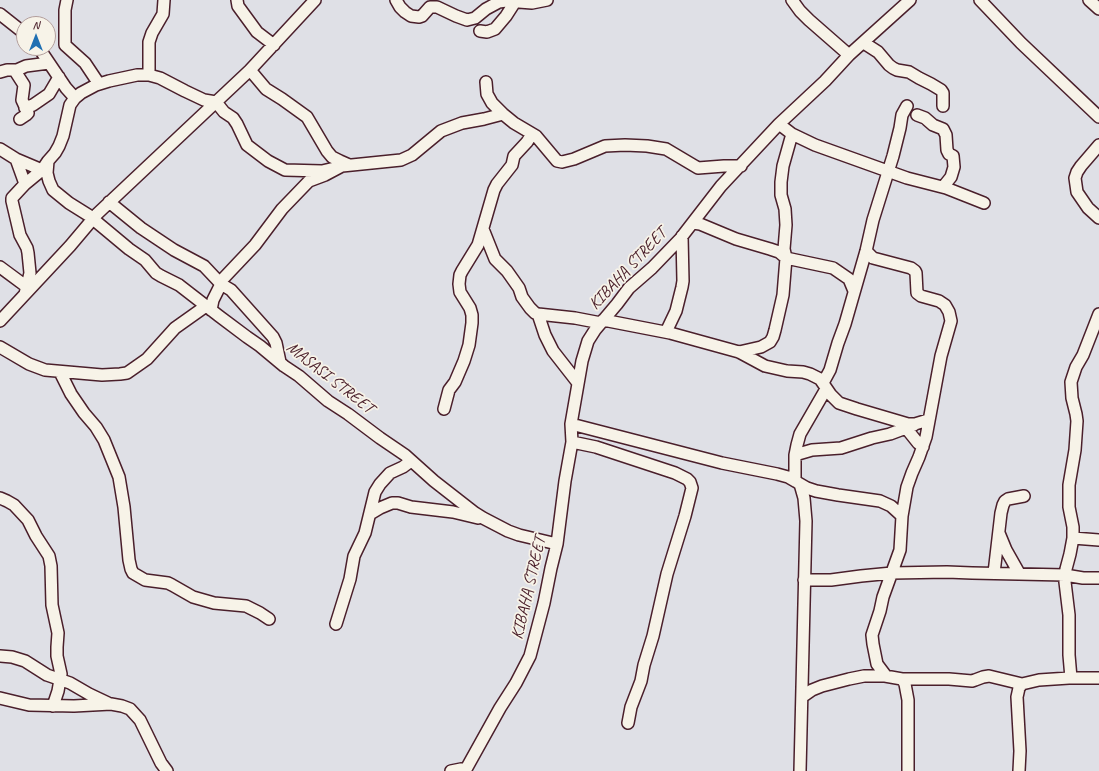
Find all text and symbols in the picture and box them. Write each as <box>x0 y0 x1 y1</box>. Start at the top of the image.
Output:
north arrow <box>16 16 56 56</box>
text: N <box>33 18 39 32</box>
street label: KIBAHA STREET <box>585 224 671 314</box>
street label: MASASI STREET <box>282 337 378 419</box>
street label: KIBAHA STREET <box>507 535 551 641</box>

